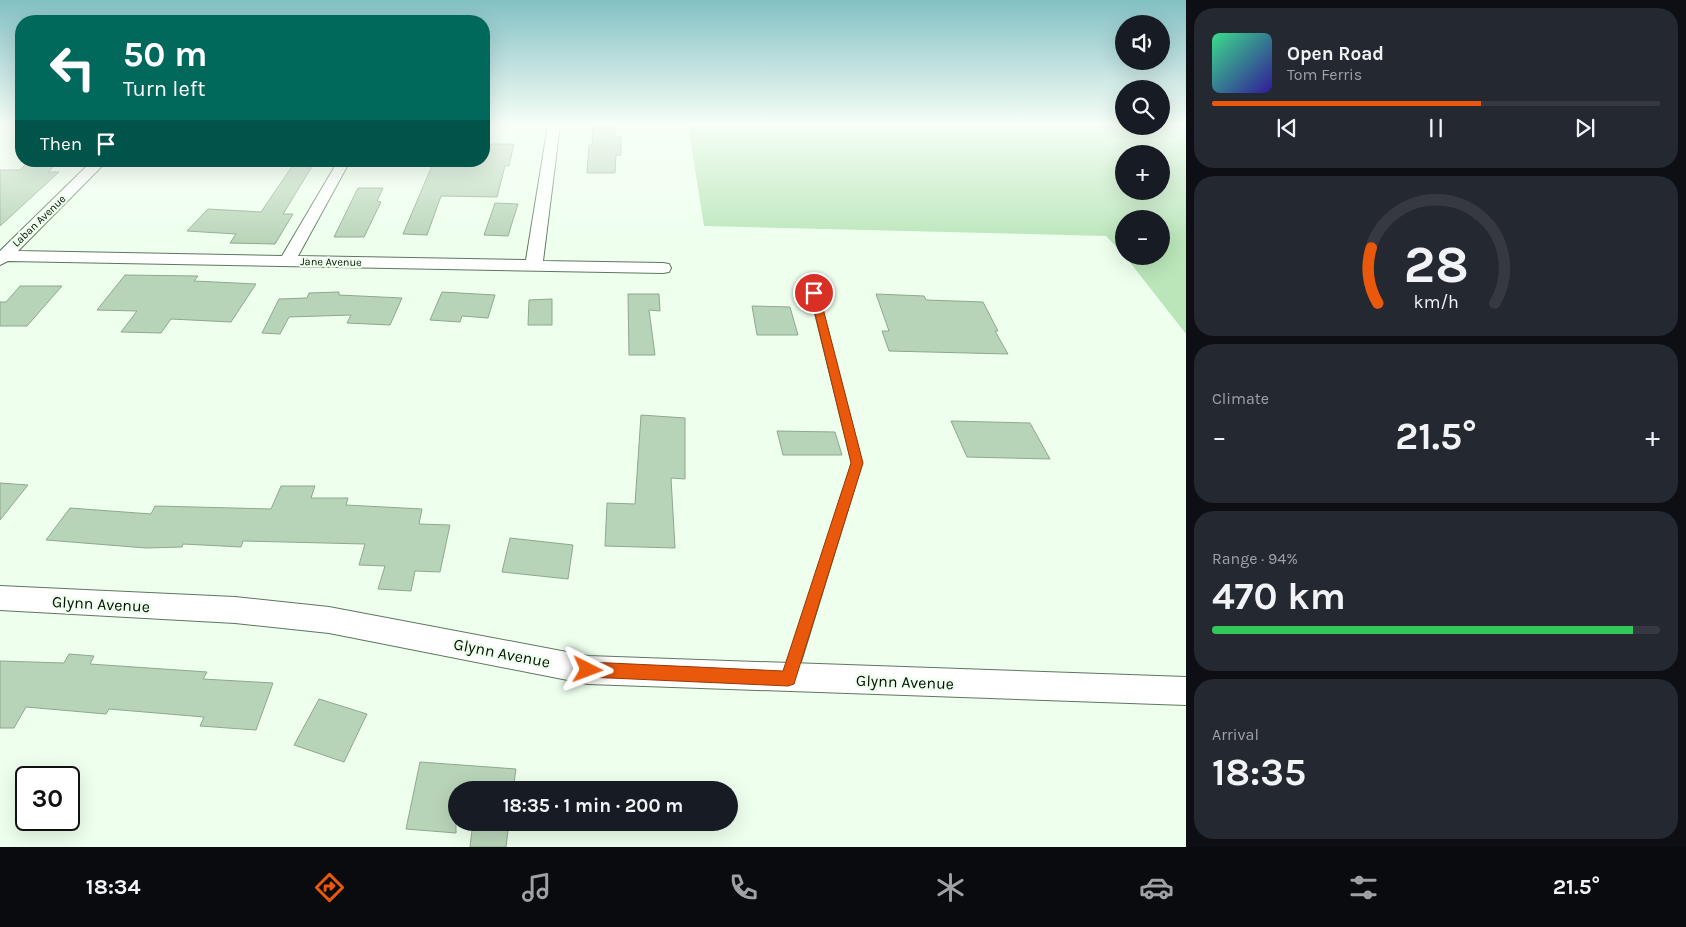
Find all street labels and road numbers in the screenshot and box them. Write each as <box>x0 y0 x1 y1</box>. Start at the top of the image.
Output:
street label: Laban Avenue <box>10 192 69 250</box>
street label: Jane Avenue <box>300 255 362 269</box>
street label: Glynn Avenue <box>52 592 150 616</box>
street label: Glynn Avenue <box>452 634 552 672</box>
street label: Glynn Avenue <box>856 671 954 693</box>

